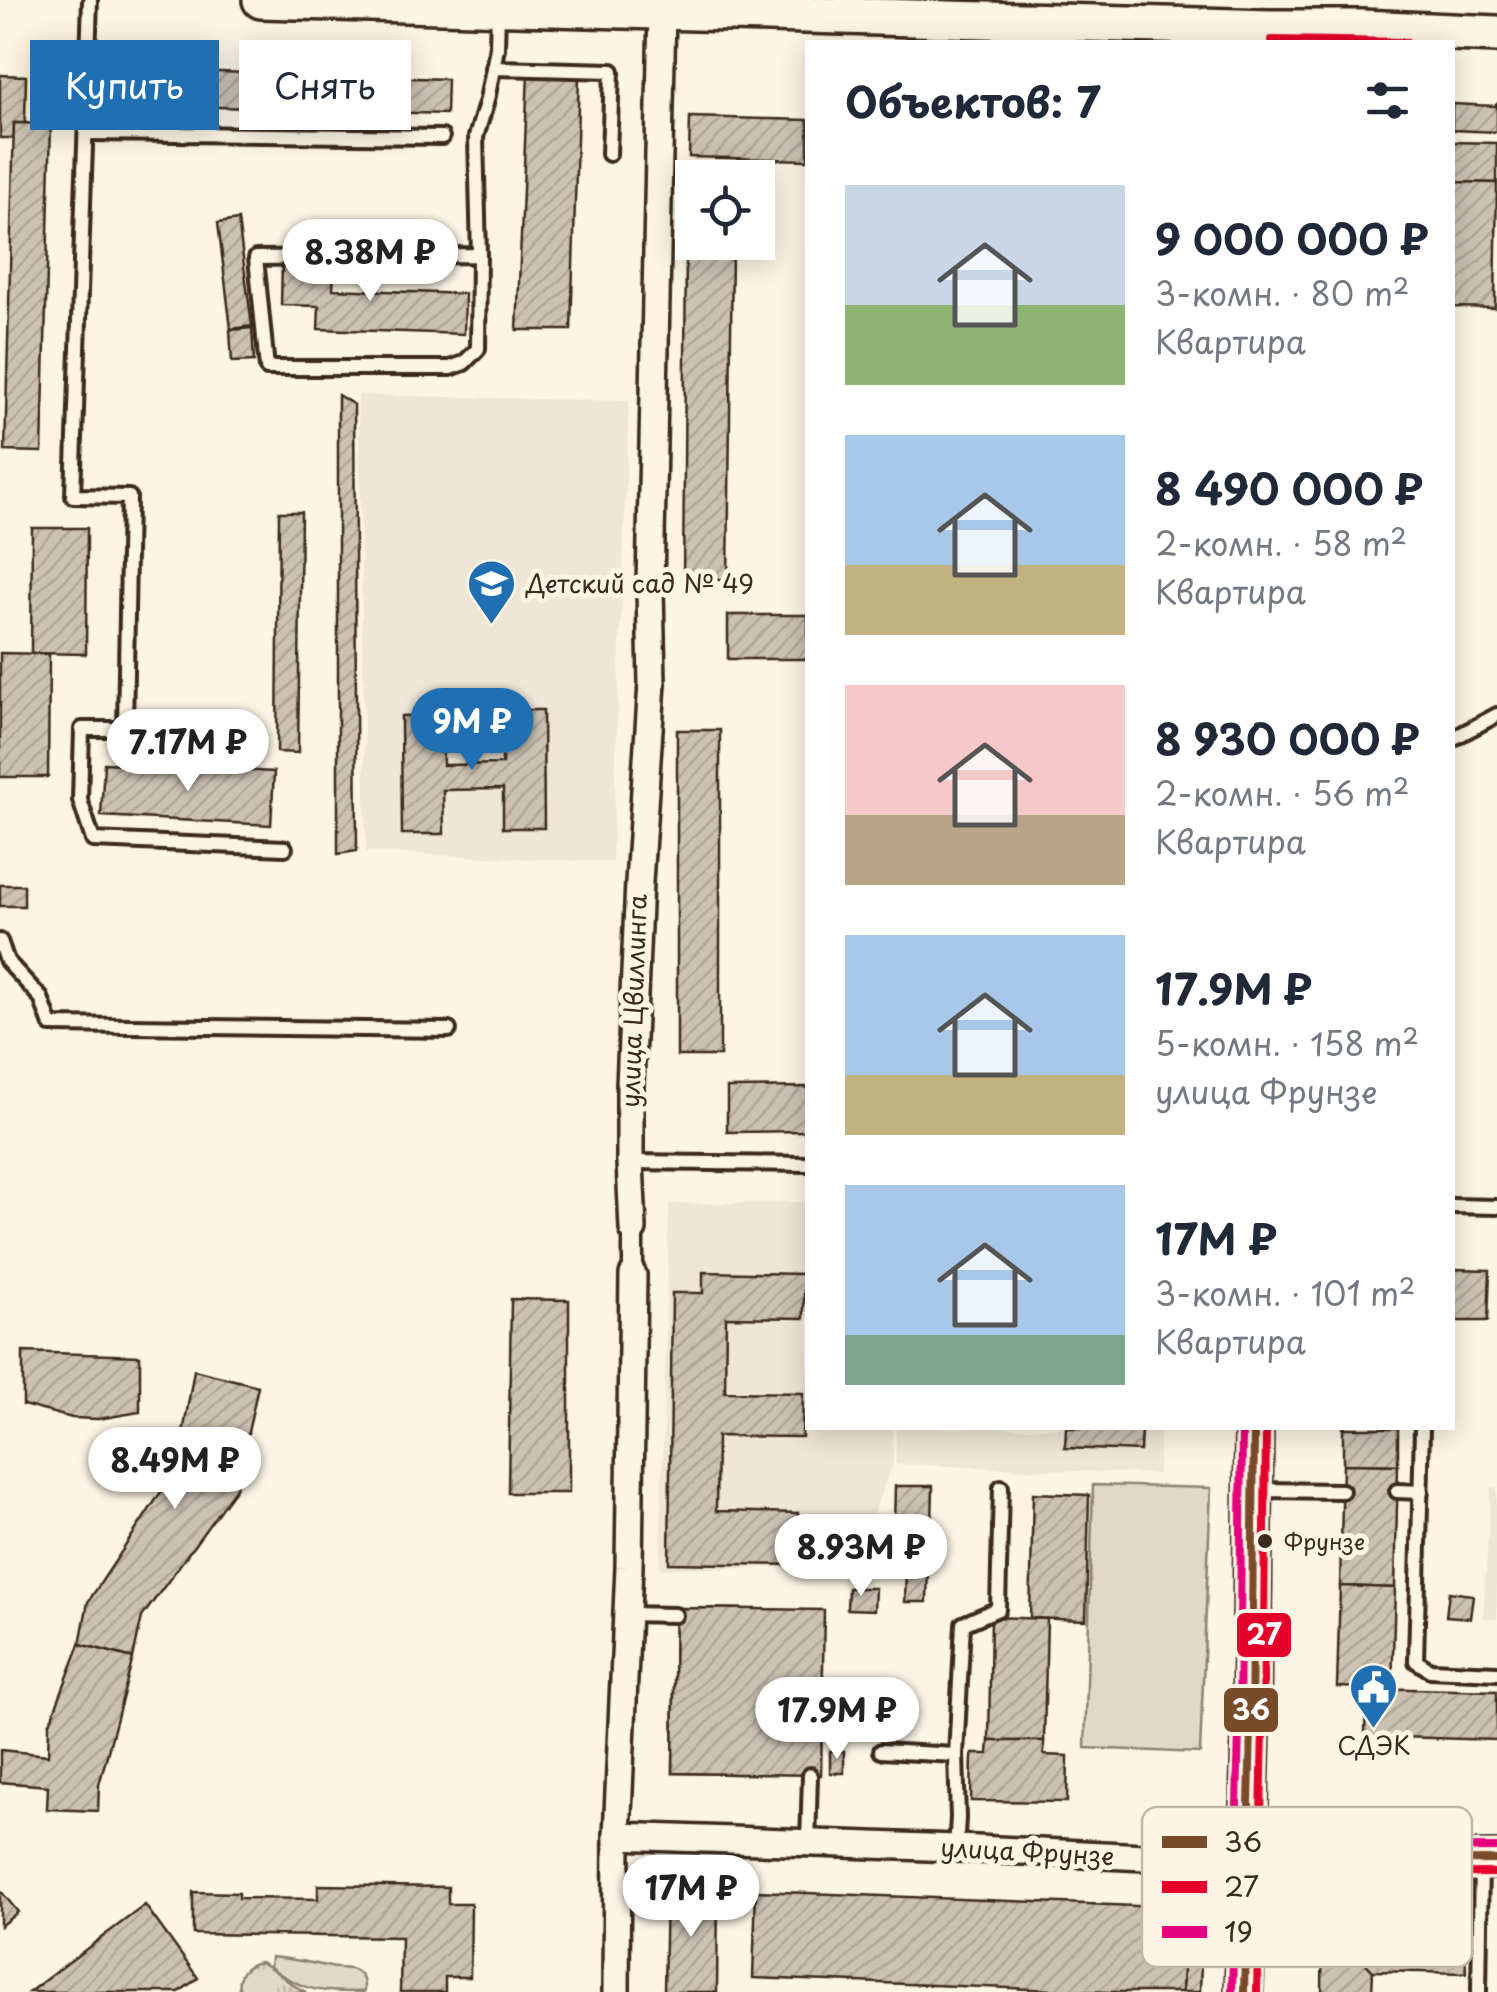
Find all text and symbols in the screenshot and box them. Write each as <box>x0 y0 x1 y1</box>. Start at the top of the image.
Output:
chip: Купить <box>30 40 219 130</box>
chip: Снять <box>239 40 411 130</box>
text: Объектов: 7 <box>845 69 1101 132</box>
icon: filters <box>1360 73 1415 128</box>
map controls <box>675 160 775 260</box>
button: locate <box>675 160 775 260</box>
text: 9 000 000 ₽ <box>1155 206 1429 269</box>
pin: 8.38M ₽ <box>278 219 462 304</box>
icon: home <box>925 225 1045 345</box>
text: 8.38M ₽ <box>304 227 436 275</box>
text: 3-комн. · 80 m² <box>1155 269 1409 317</box>
text: Квартира <box>1155 317 1306 365</box>
text: 8 490 000 ₽ <box>1155 456 1423 519</box>
icon: home <box>925 475 1045 595</box>
text: 2-комн. · 58 m² <box>1155 519 1407 567</box>
school or university icon: Детский сад № 49 <box>465 558 517 626</box>
place label: Детский сад № 49 <box>525 564 754 602</box>
text: Квартира <box>1155 567 1306 615</box>
pin: 9M ₽ <box>413 688 531 773</box>
text: 9M ₽ <box>432 696 512 744</box>
text: 8 930 000 ₽ <box>1155 706 1420 769</box>
pin: 7.17M ₽ <box>96 709 280 794</box>
text: 7.17M ₽ <box>129 717 247 765</box>
icon: home <box>925 725 1045 845</box>
text: 2-комн. · 56 m² <box>1155 769 1409 817</box>
text: Квартира <box>1155 817 1306 865</box>
street label: улица Цвиллинга <box>610 893 656 1108</box>
text: 17.9M ₽ <box>1155 956 1312 1019</box>
icon: home <box>925 975 1045 1095</box>
text: 5-комн. · 158 m² <box>1155 1019 1419 1067</box>
text: улица Фрунзе <box>1155 1067 1377 1115</box>
text: 17M ₽ <box>1155 1206 1277 1269</box>
icon: home <box>925 1225 1045 1345</box>
text: 3-комн. · 101 m² <box>1155 1269 1415 1317</box>
text: Квартира <box>1155 1317 1306 1365</box>
pin: 8.49M ₽ <box>83 1427 267 1512</box>
text: 8.49M ₽ <box>110 1435 240 1483</box>
pin: 8.93M ₽ <box>769 1514 953 1599</box>
text: 8.93M ₽ <box>796 1522 926 1570</box>
place label: Фрунзе <box>1284 1524 1365 1557</box>
marker: Фрунзе <box>1255 1531 1275 1551</box>
line badge: 27 <box>1235 1611 1293 1659</box>
text: 27 <box>1246 1612 1283 1655</box>
public building icon: СДЭК <box>1348 1662 1400 1730</box>
pin: 17.9M ₽ <box>745 1677 929 1762</box>
text: 17.9M ₽ <box>777 1685 897 1733</box>
line badge: 36 <box>1222 1686 1280 1734</box>
text: 36 <box>1232 1687 1270 1730</box>
place label: СДЭК <box>1337 1726 1411 1764</box>
legend <box>1142 1807 1472 1967</box>
text: 36 <box>1224 1819 1262 1862</box>
street label: улица Фрунзе <box>939 1827 1115 1875</box>
pin: 17M ₽ <box>621 1855 761 1940</box>
text: 17M ₽ <box>644 1863 738 1911</box>
text: 27 <box>1224 1864 1259 1907</box>
text: 19 <box>1224 1909 1253 1952</box>

